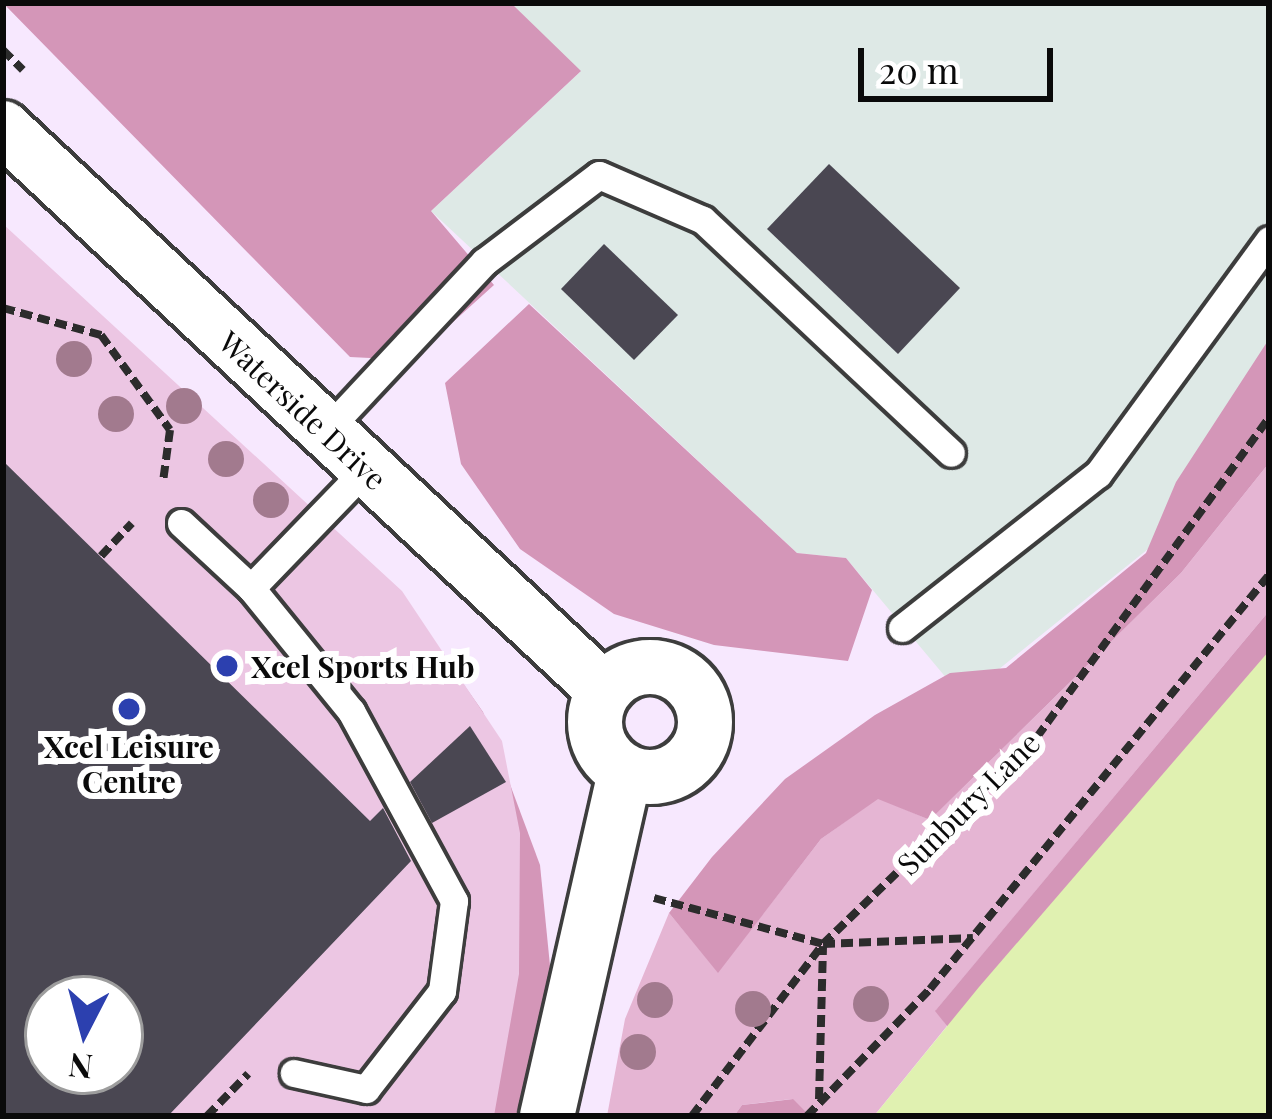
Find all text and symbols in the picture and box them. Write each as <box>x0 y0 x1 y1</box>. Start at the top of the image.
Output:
scale bar <box>864 24 1059 98</box>
text: 20 m <box>879 45 959 93</box>
street label: Waterside Drive <box>212 323 394 497</box>
place label: Xcel Sports Hub <box>251 648 474 684</box>
marker: Xcel Sports Hub <box>214 653 240 679</box>
marker: Xcel Leisure Centre <box>116 696 142 722</box>
street label: Sunbury Lane <box>889 724 1047 882</box>
place label: Xcel Leisure Centre <box>44 728 214 798</box>
north arrow <box>24 975 144 1095</box>
text: N <box>66 1045 95 1091</box>

